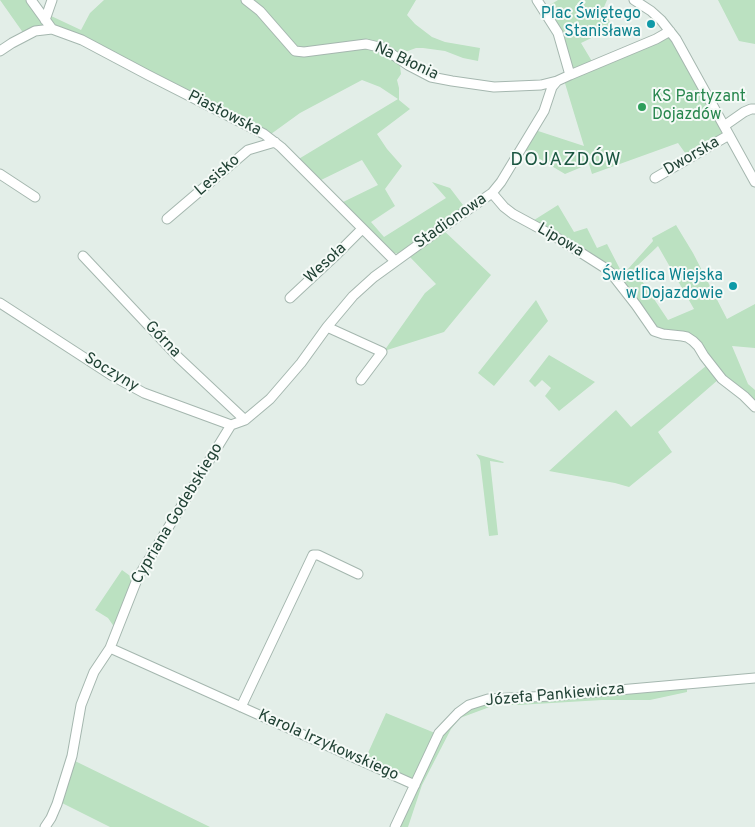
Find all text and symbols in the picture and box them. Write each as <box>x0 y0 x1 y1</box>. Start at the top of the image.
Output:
place label: Plac Świętego Stanisława <box>541 5 641 43</box>
marker: Plac Świętego Stanisława <box>645 18 657 30</box>
street label: Na Błonia <box>371 39 441 85</box>
street label: Piastowska <box>184 87 264 141</box>
place label: KS Partyzant Dojazdów <box>652 88 746 126</box>
marker: KS Partyzant Dojazdów <box>636 101 648 113</box>
street label: Dworska <box>661 133 723 181</box>
district label: DOJAZDÓW <box>509 150 623 172</box>
street label: Lesisko <box>192 151 244 201</box>
street label: Stadionowa <box>411 190 491 254</box>
street label: Lipowa <box>533 220 587 262</box>
street label: Wesoła <box>301 240 351 288</box>
place label: Świetlica Wiejska w Dojazdowie <box>602 267 723 305</box>
marker: Świetlica Wiejska w Dojazdowie <box>727 280 739 292</box>
street label: Górna <box>140 318 184 362</box>
street label: Soczyny <box>80 349 142 397</box>
street label: Cypriana Godebskiego <box>128 440 228 588</box>
street label: Józefa Pankiewicza <box>485 680 625 712</box>
street label: Karola Irzykowskiego <box>255 706 401 786</box>

